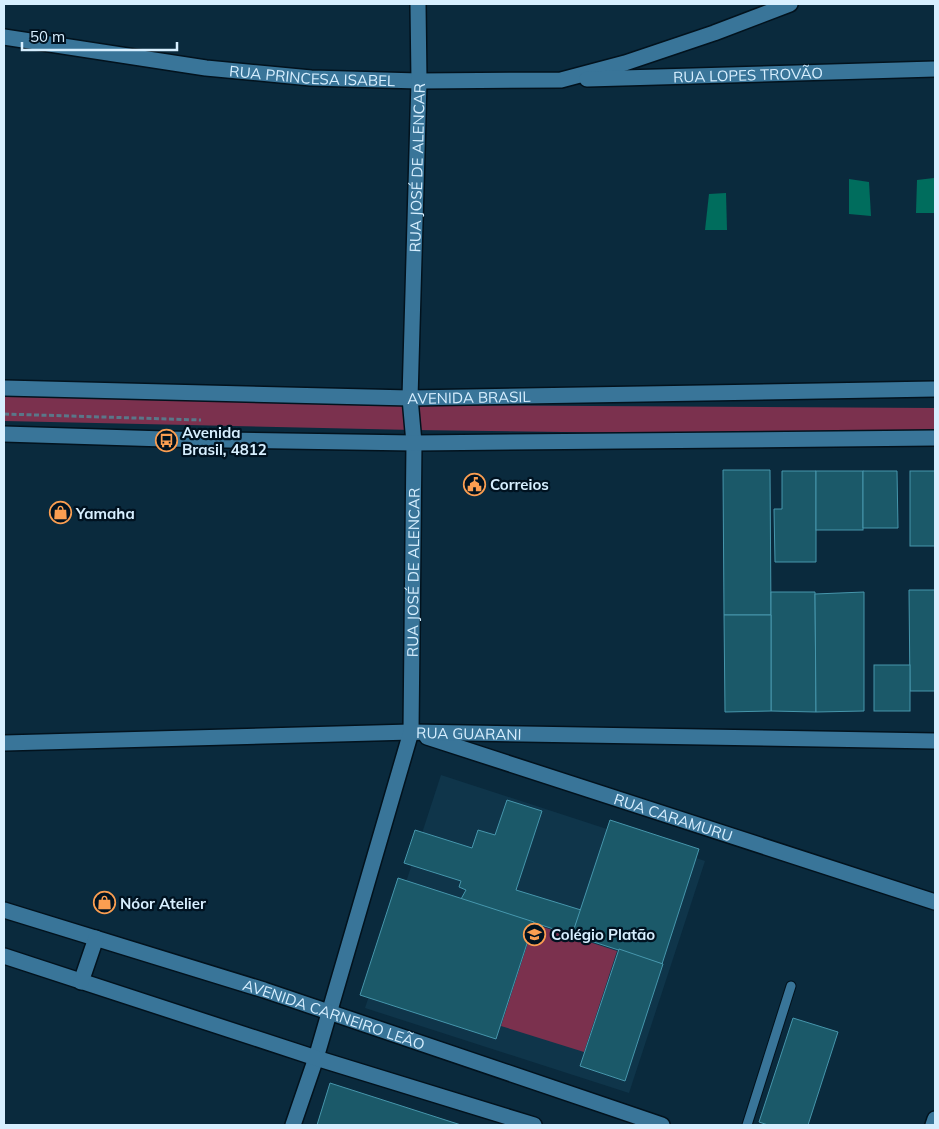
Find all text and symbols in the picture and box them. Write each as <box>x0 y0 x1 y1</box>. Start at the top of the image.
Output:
scale bar <box>22 20 178 52</box>
text: 50 m <box>30 27 65 46</box>
street label: RUA PRINCESA ISABEL <box>229 61 395 90</box>
street label: RUA LOPES TROVÃO <box>673 63 823 86</box>
street label: RUA JOSÉ DE ALENCAR <box>405 83 428 253</box>
street label: AVENIDA BRASIL <box>407 386 531 408</box>
place label: Avenida Brasil, 4812 <box>182 423 267 459</box>
bus stop icon: Avenida Brasil, 4812 <box>154 429 178 453</box>
public building icon: Correios <box>462 472 486 496</box>
place label: Correios <box>490 475 549 494</box>
street label: RUA JOSÉ DE ALENCAR <box>402 488 423 657</box>
shop icon: Yamaha <box>48 501 72 525</box>
place label: Yamaha <box>75 504 135 523</box>
street label: RUA GUARANI <box>416 723 522 743</box>
street label: RUA CARAMURU <box>612 789 735 845</box>
shop icon: Nóor Atelier <box>92 891 116 915</box>
place label: Nóor Atelier <box>120 894 206 913</box>
school or university icon: Colégio Platão <box>523 922 547 946</box>
place label: Colégio Platão <box>551 925 655 944</box>
street label: AVENIDA CARNEIRO LEÃO <box>241 975 428 1053</box>

